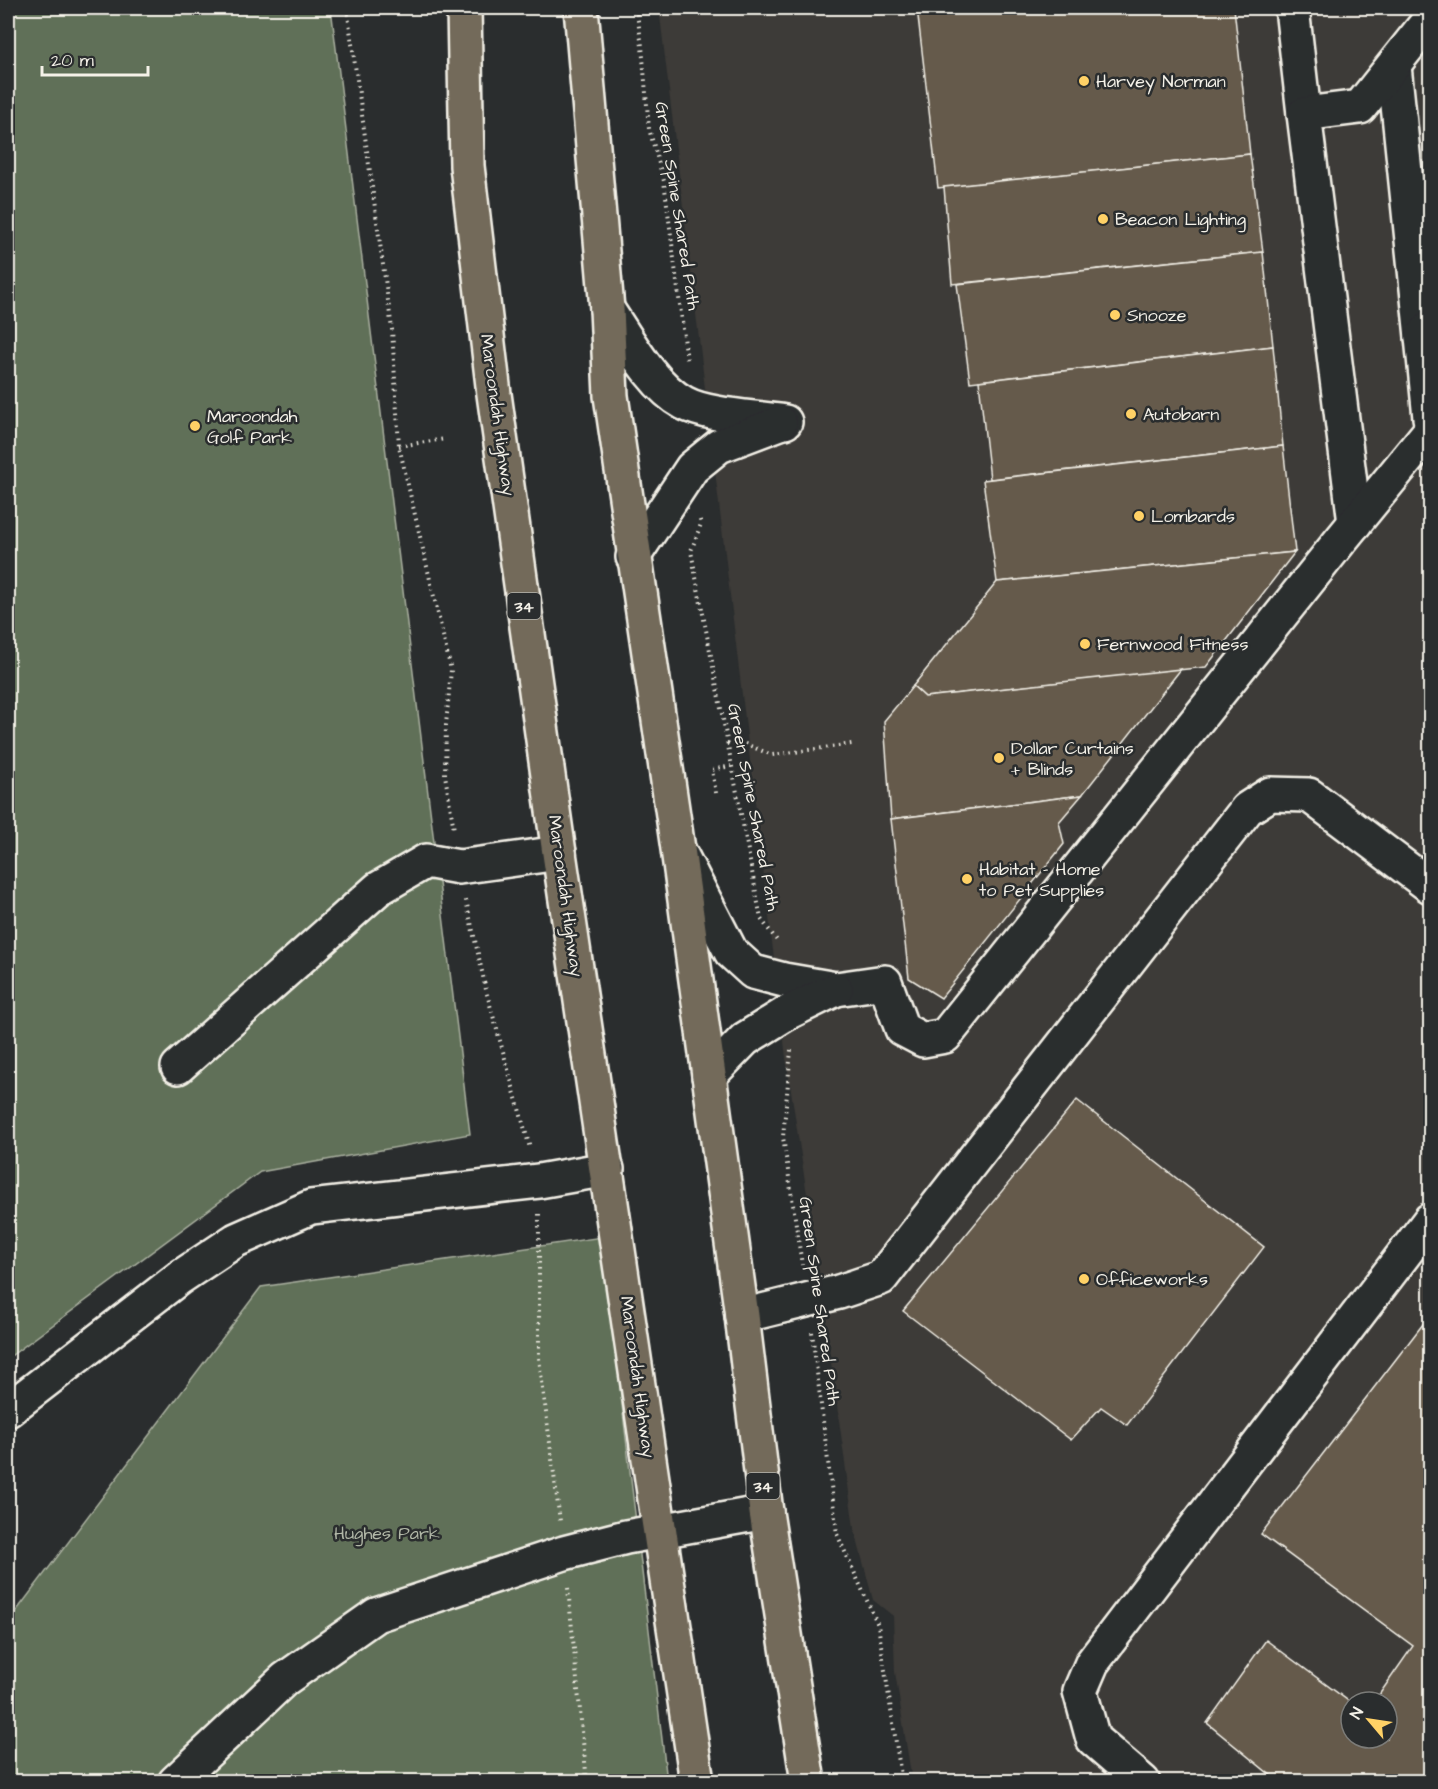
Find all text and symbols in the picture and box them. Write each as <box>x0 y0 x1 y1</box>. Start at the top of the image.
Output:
scale bar <box>42 39 148 77</box>
text: 20 m <box>51 48 94 73</box>
place label: Harvey Norman <box>1096 69 1226 95</box>
marker: Harvey Norman <box>1077 74 1091 88</box>
street label: Green Spine Shared Path <box>649 100 706 312</box>
place label: Beacon Lighting <box>1115 207 1246 233</box>
marker: Beacon Lighting <box>1096 212 1110 226</box>
place label: Snooze <box>1127 303 1187 328</box>
marker: Snooze <box>1108 308 1122 322</box>
street label: Maroondah Highway <box>473 333 521 498</box>
place label: Autobarn <box>1143 402 1219 427</box>
place label: Maroondah Golf Park <box>207 404 298 450</box>
marker: Autobarn <box>1124 407 1138 421</box>
marker: Maroondah Golf Park <box>188 419 202 433</box>
place label: Lombards <box>1151 504 1235 529</box>
marker: Lombards <box>1132 509 1146 523</box>
road number: 34 <box>508 593 540 619</box>
place label: Fernwood Fitness <box>1097 632 1249 657</box>
marker: Fernwood Fitness <box>1078 637 1092 651</box>
street label: Green Spine Shared Path <box>721 701 786 913</box>
place label: Dollar Curtains + Blinds <box>1011 736 1134 782</box>
marker: Dollar Curtains + Blinds <box>992 751 1006 765</box>
street label: Maroondah Highway <box>541 814 589 979</box>
place label: Habitat - Home to Pet Supplies <box>979 857 1104 903</box>
marker: Habitat - Home to Pet Supplies <box>960 872 974 886</box>
street label: Green Spine Shared Path <box>792 1195 847 1407</box>
place label: Officeworks <box>1096 1267 1208 1292</box>
marker: Officeworks <box>1077 1272 1091 1286</box>
street label: Maroondah Highway <box>613 1295 661 1460</box>
road number: 34 <box>746 1473 780 1499</box>
park label: Hughes Park <box>334 1521 440 1547</box>
north arrow <box>1339 1690 1399 1750</box>
text: N <box>1345 1703 1369 1723</box>

